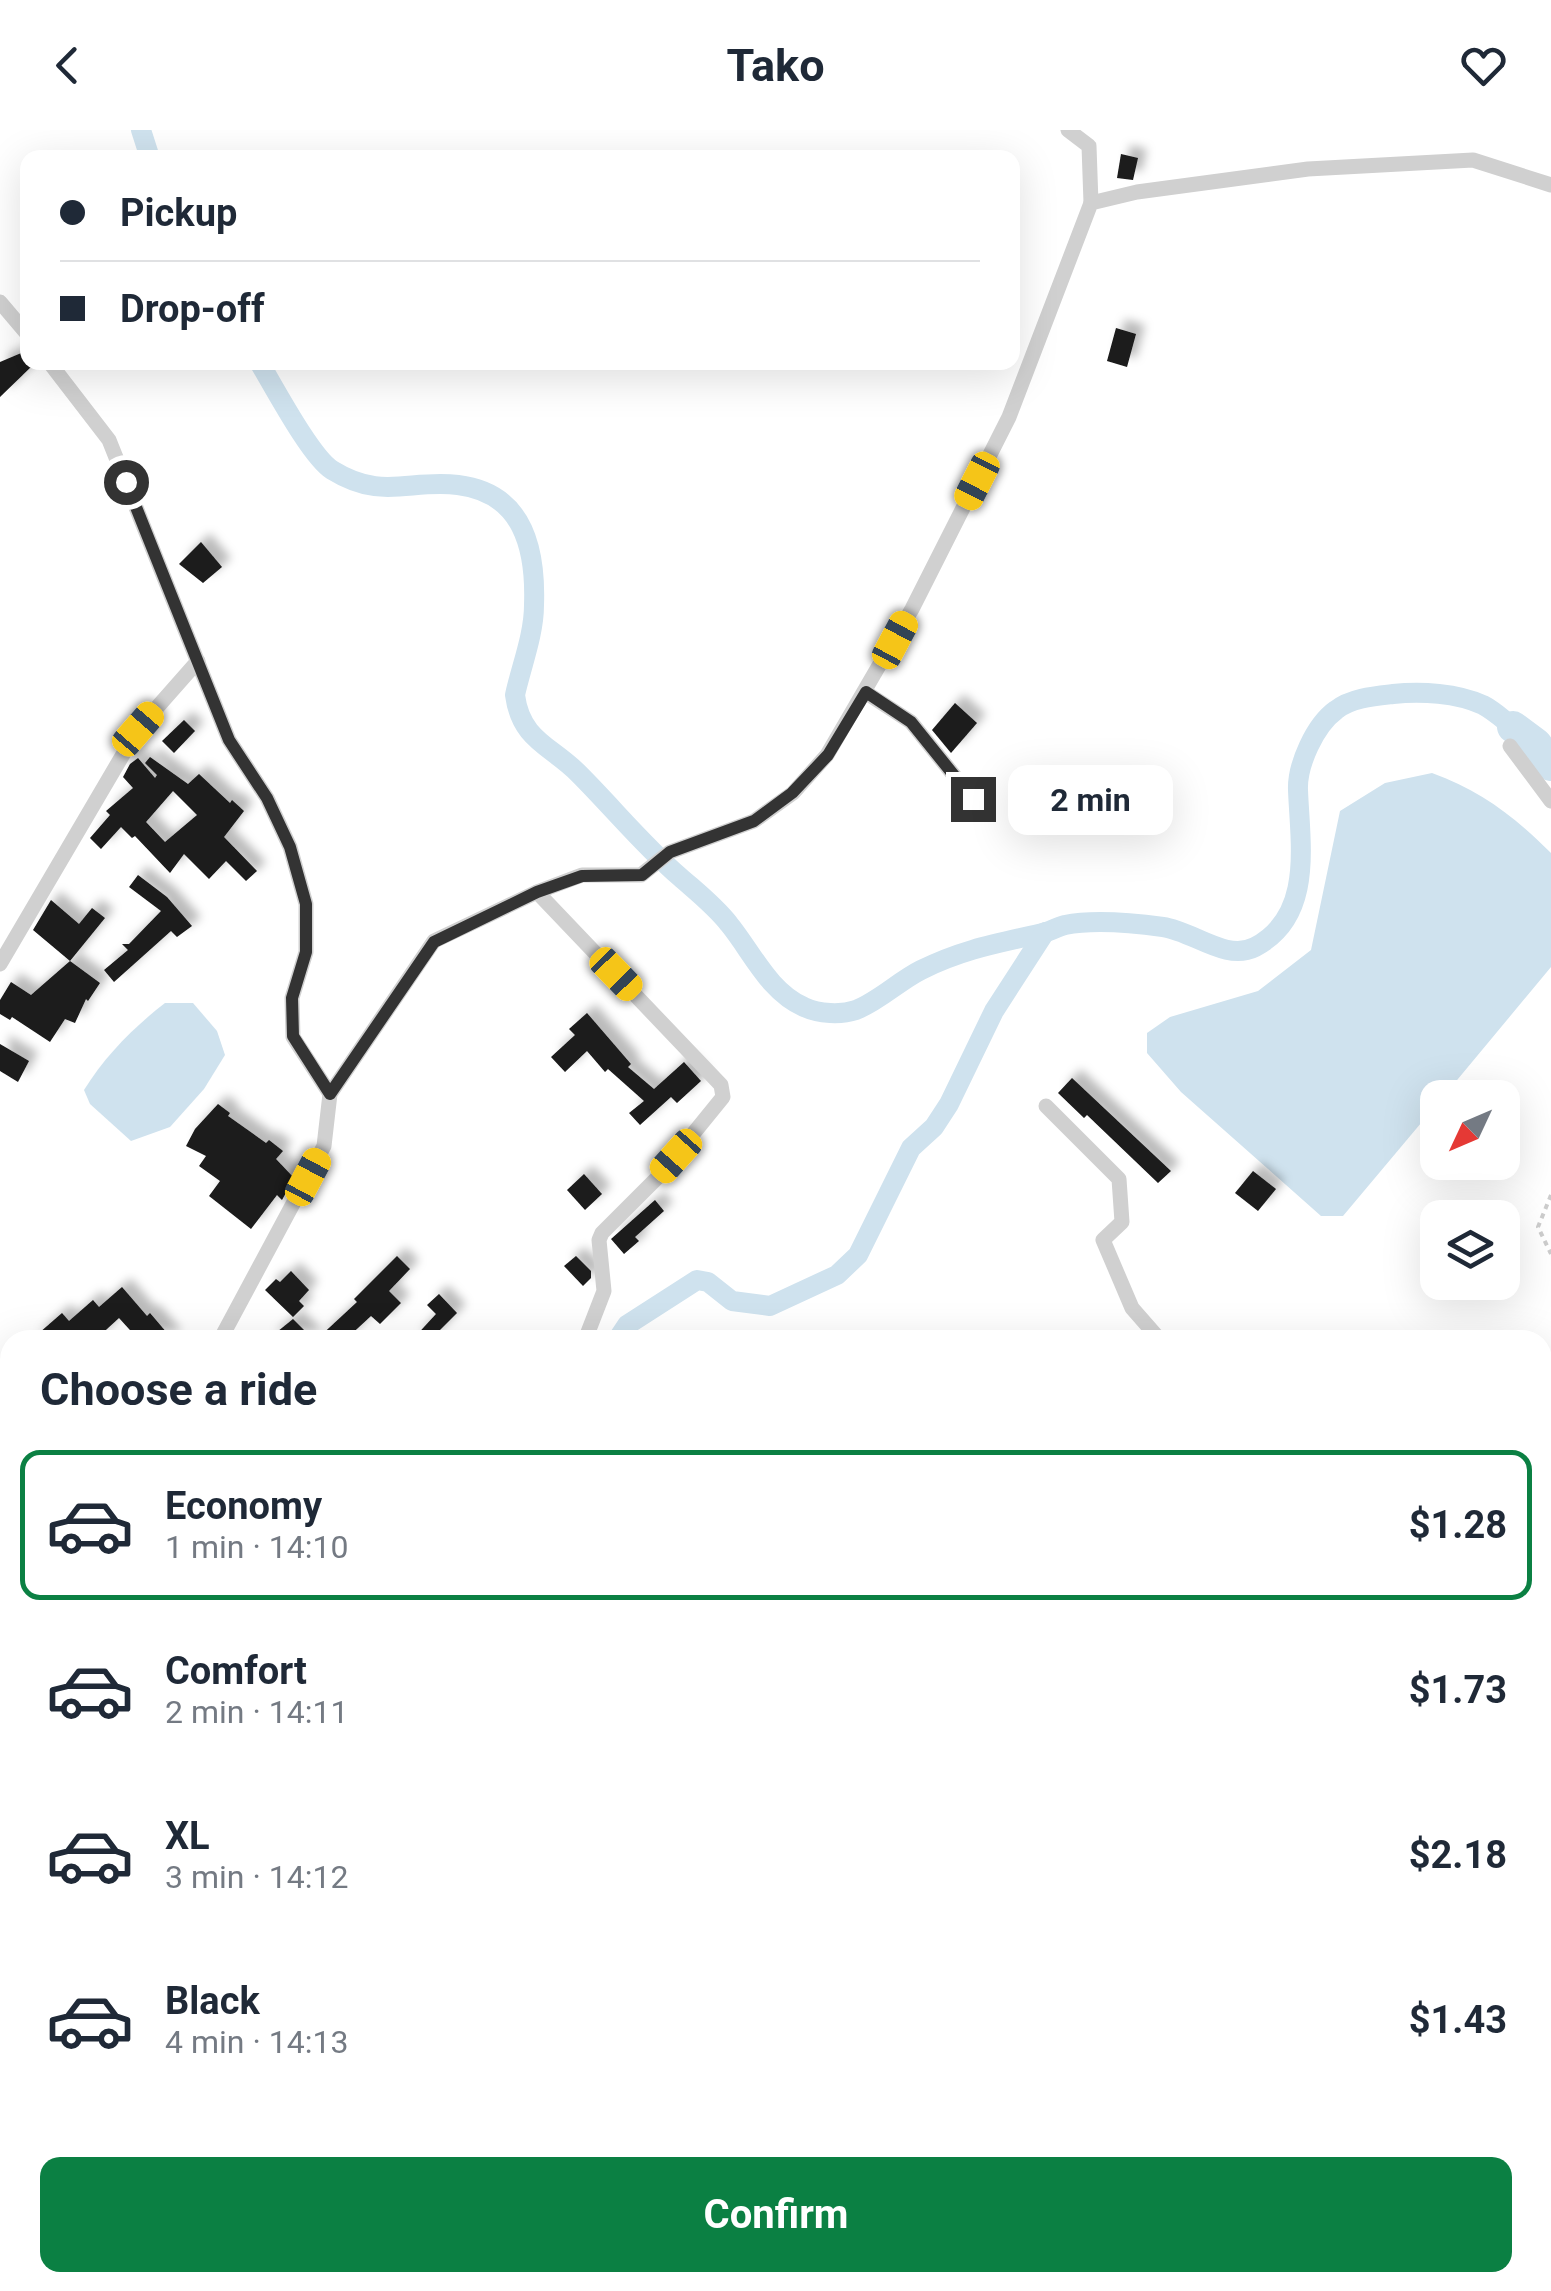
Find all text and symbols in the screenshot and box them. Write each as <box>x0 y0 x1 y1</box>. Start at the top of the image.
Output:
icon: back <box>40 38 95 93</box>
icon: heart <box>1456 38 1511 93</box>
text: Tako <box>726 39 825 92</box>
text: Pickup <box>120 191 237 235</box>
text: Drop-off <box>120 287 265 331</box>
car <box>950 447 1004 515</box>
route start <box>104 460 149 505</box>
car <box>868 606 922 674</box>
car <box>107 697 169 761</box>
callout: 2 min <box>1008 764 1173 834</box>
route end <box>951 777 996 822</box>
text: 2 min <box>1050 781 1131 819</box>
car <box>584 942 648 1006</box>
north arrow <box>1420 1080 1520 1180</box>
map controls <box>1420 1080 1520 1300</box>
car <box>645 1124 707 1188</box>
car <box>281 1143 335 1211</box>
button: layers <box>1420 1200 1520 1300</box>
text: Choose a ride <box>40 1363 317 1416</box>
icon: car <box>45 1480 135 1570</box>
text: Economy <box>165 1484 322 1528</box>
text: $1.28 <box>1409 1503 1507 1547</box>
text: 1 min · 14:10 <box>165 1528 348 1566</box>
icon: car <box>45 1645 135 1735</box>
text: Comfort <box>165 1649 307 1693</box>
text: $1.73 <box>1409 1668 1507 1712</box>
text: 2 min · 14:11 <box>165 1693 348 1731</box>
icon: car <box>45 1810 135 1900</box>
text: XL <box>165 1814 210 1858</box>
text: $2.18 <box>1409 1833 1507 1877</box>
text: 3 min · 14:12 <box>165 1858 348 1896</box>
icon: car <box>45 1975 135 2065</box>
text: Black <box>165 1979 260 2023</box>
text: $1.43 <box>1409 1998 1507 2042</box>
text: 4 min · 14:13 <box>165 2023 348 2061</box>
button: Confirm <box>40 2157 1512 2272</box>

